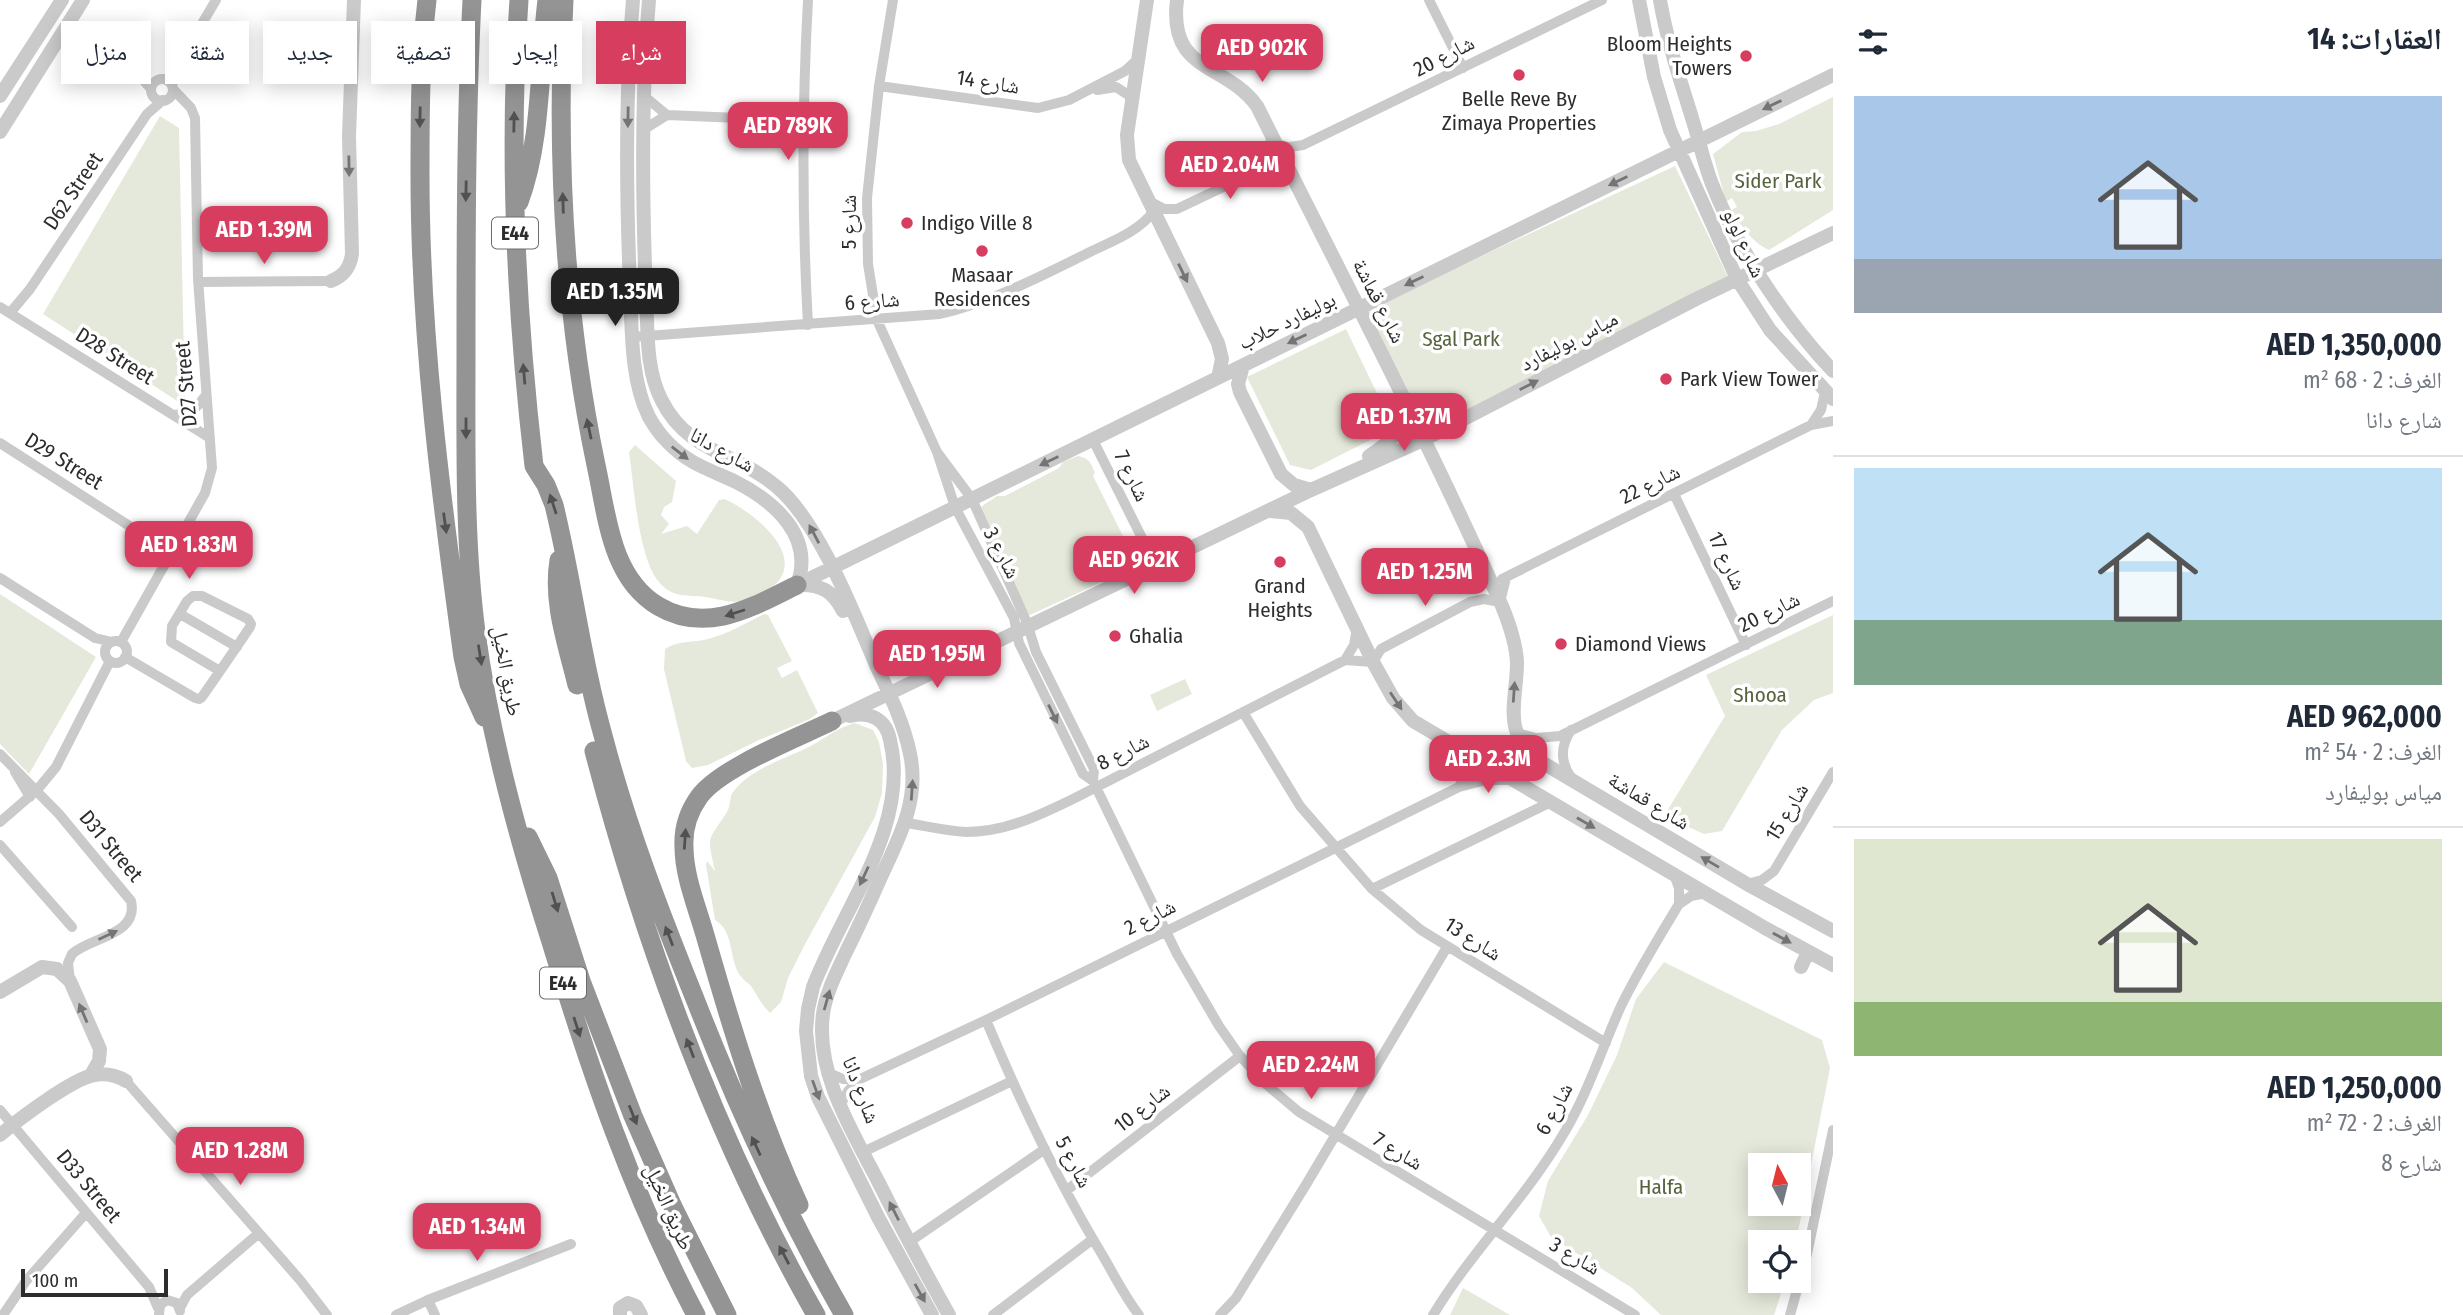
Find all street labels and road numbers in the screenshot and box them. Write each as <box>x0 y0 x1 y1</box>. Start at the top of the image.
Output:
street label: شارع 20 <box>1409 30 1479 82</box>
street label: شارع 14 <box>955 64 1021 100</box>
street label: D62 Street <box>38 147 109 235</box>
street label: شارع 5 <box>836 195 862 249</box>
street label: شارع لولو <box>1717 204 1771 282</box>
road number: E44 <box>492 218 538 248</box>
street label: شارع قماشة <box>1347 255 1411 347</box>
street label: شارع 6 <box>844 286 900 316</box>
street label: بوليفارد حلاب <box>1234 286 1340 356</box>
street label: مياس بوليفارد <box>1516 305 1622 377</box>
street label: D28 Street <box>71 322 159 390</box>
street label: D27 Street <box>169 340 203 428</box>
street label: شارع دانا <box>685 422 759 478</box>
street label: D29 Street <box>20 427 108 495</box>
street label: شارع 7 <box>1109 446 1155 506</box>
street label: شارع 22 <box>1616 458 1684 510</box>
street label: شارع 3 <box>978 523 1026 583</box>
street label: شارع 17 <box>1702 528 1752 594</box>
street label: شارع 20 <box>1734 586 1804 638</box>
street label: طريق الخيل <box>486 624 528 718</box>
street label: شارع 8 <box>1092 728 1154 776</box>
street label: شارع قماشة <box>1603 766 1695 836</box>
street label: شارع 15 <box>1760 778 1814 846</box>
street label: D31 Street <box>74 805 149 887</box>
street label: شارع 2 <box>1120 893 1180 941</box>
street label: شارع 13 <box>1440 911 1506 967</box>
road number: E44 <box>540 967 586 998</box>
street label: شارع دانا <box>836 1053 886 1127</box>
street label: شارع 10 <box>1109 1078 1175 1138</box>
street label: شارع 6 <box>1530 1078 1578 1140</box>
street label: شارع 7 <box>1368 1126 1428 1176</box>
street label: شارع 5 <box>1050 1132 1098 1192</box>
street label: D33 Street <box>51 1144 127 1228</box>
street label: طريق الخيل <box>639 1160 699 1254</box>
street label: شارع 3 <box>1545 1231 1605 1281</box>

